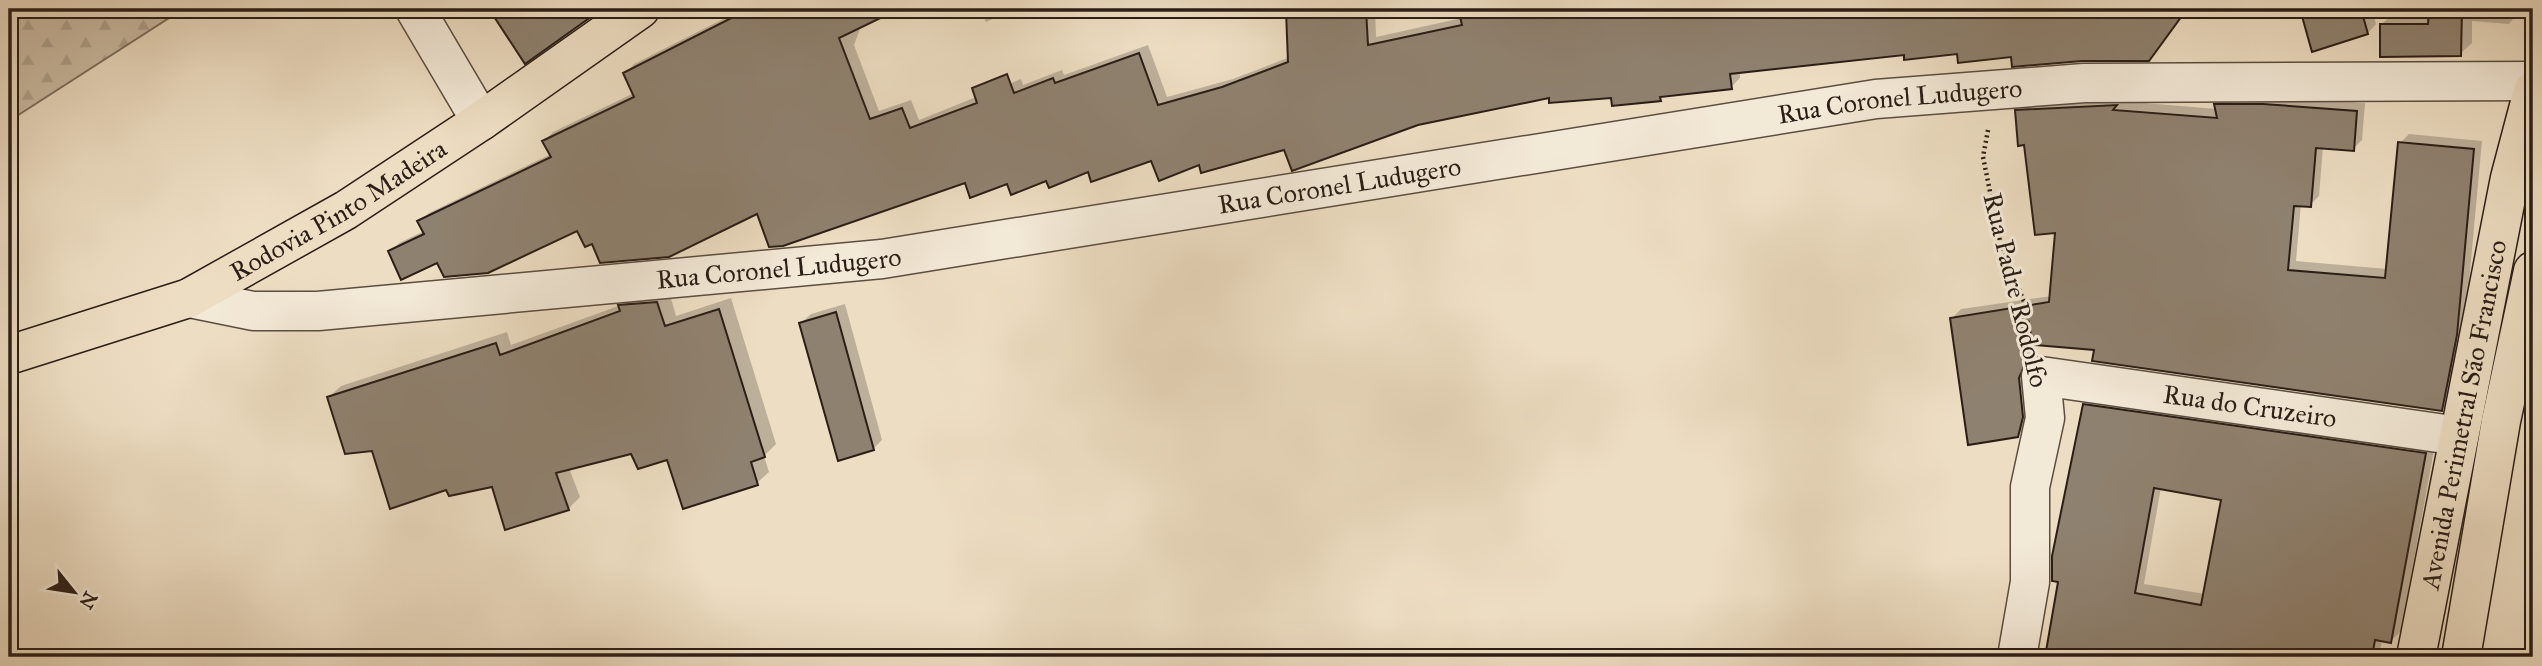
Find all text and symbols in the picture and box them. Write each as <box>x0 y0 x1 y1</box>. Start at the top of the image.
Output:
street label: Rua Coronel Ludugero <box>1775 72 2023 131</box>
street label: Rodovia Pinto Madeira <box>224 132 453 288</box>
street label: Rua Coronel Ludugero <box>1215 150 1463 221</box>
street label: Rua Padre Rodolfo <box>1976 189 2056 391</box>
street label: Avenida Perimetral São Francisco <box>2413 237 2513 593</box>
street label: Rua Coronel Ludugero <box>655 240 904 296</box>
street label: Rua do Cruzeiro <box>2161 378 2339 434</box>
north arrow <box>38 558 108 628</box>
text: N <box>74 588 102 613</box>

